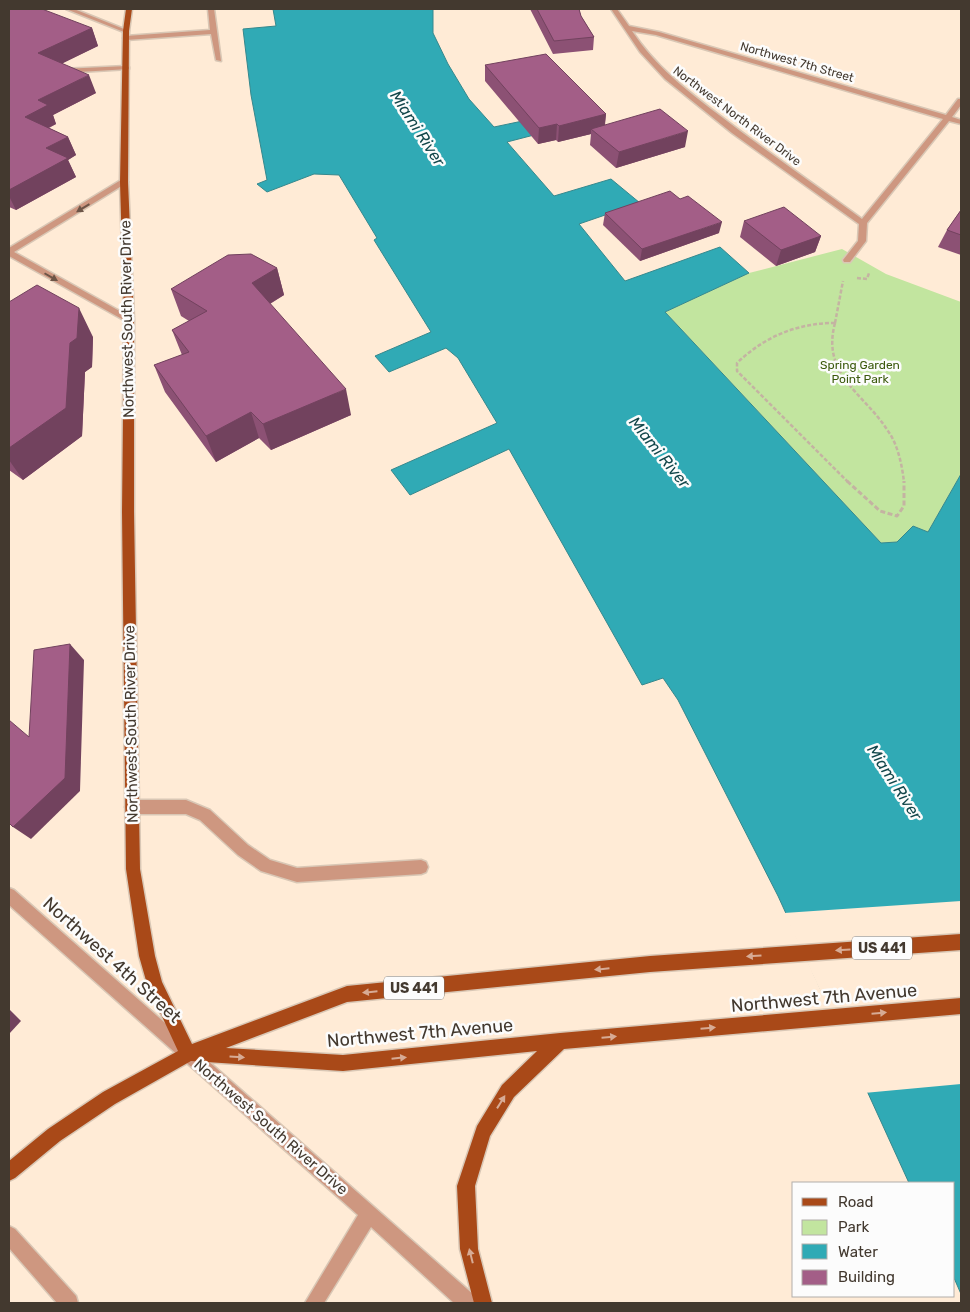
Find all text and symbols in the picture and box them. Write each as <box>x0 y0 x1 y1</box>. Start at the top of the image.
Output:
street label: Northwest 7th Street <box>739 39 856 85</box>
street label: Northwest North River Drive <box>670 63 804 169</box>
water label: Miami River <box>386 87 449 170</box>
one-way arrow <box>76 203 89 212</box>
street label: Northwest South River Drive <box>116 220 138 418</box>
one-way arrow <box>45 272 58 281</box>
park label: Spring Garden Point Park <box>820 358 900 386</box>
water label: Miami River <box>625 413 695 492</box>
street label: Northwest South River Drive <box>120 625 142 823</box>
water label: Miami River <box>863 741 926 824</box>
street label: Northwest 4th Street <box>38 892 186 1028</box>
road number: US 441 <box>852 936 912 960</box>
one-way arrow <box>835 947 851 955</box>
one-way arrow <box>746 953 762 961</box>
one-way arrow <box>593 965 609 973</box>
road number: US 441 <box>384 976 444 1000</box>
street label: Northwest 7th Avenue <box>730 979 918 1017</box>
one-way arrow <box>362 988 378 996</box>
one-way arrow <box>871 1009 887 1017</box>
street label: Northwest 7th Avenue <box>326 1014 514 1052</box>
one-way arrow <box>701 1024 717 1032</box>
one-way arrow <box>601 1032 617 1040</box>
one-way arrow <box>229 1053 245 1061</box>
one-way arrow <box>391 1053 407 1061</box>
street label: Northwest South River Drive <box>190 1055 352 1199</box>
one-way arrow <box>497 1095 506 1108</box>
legend <box>792 1182 955 1297</box>
text: Road <box>838 1193 874 1211</box>
text: Park <box>838 1218 869 1236</box>
text: Water <box>838 1243 878 1261</box>
one-way arrow <box>466 1249 474 1264</box>
text: Building <box>838 1268 895 1286</box>

